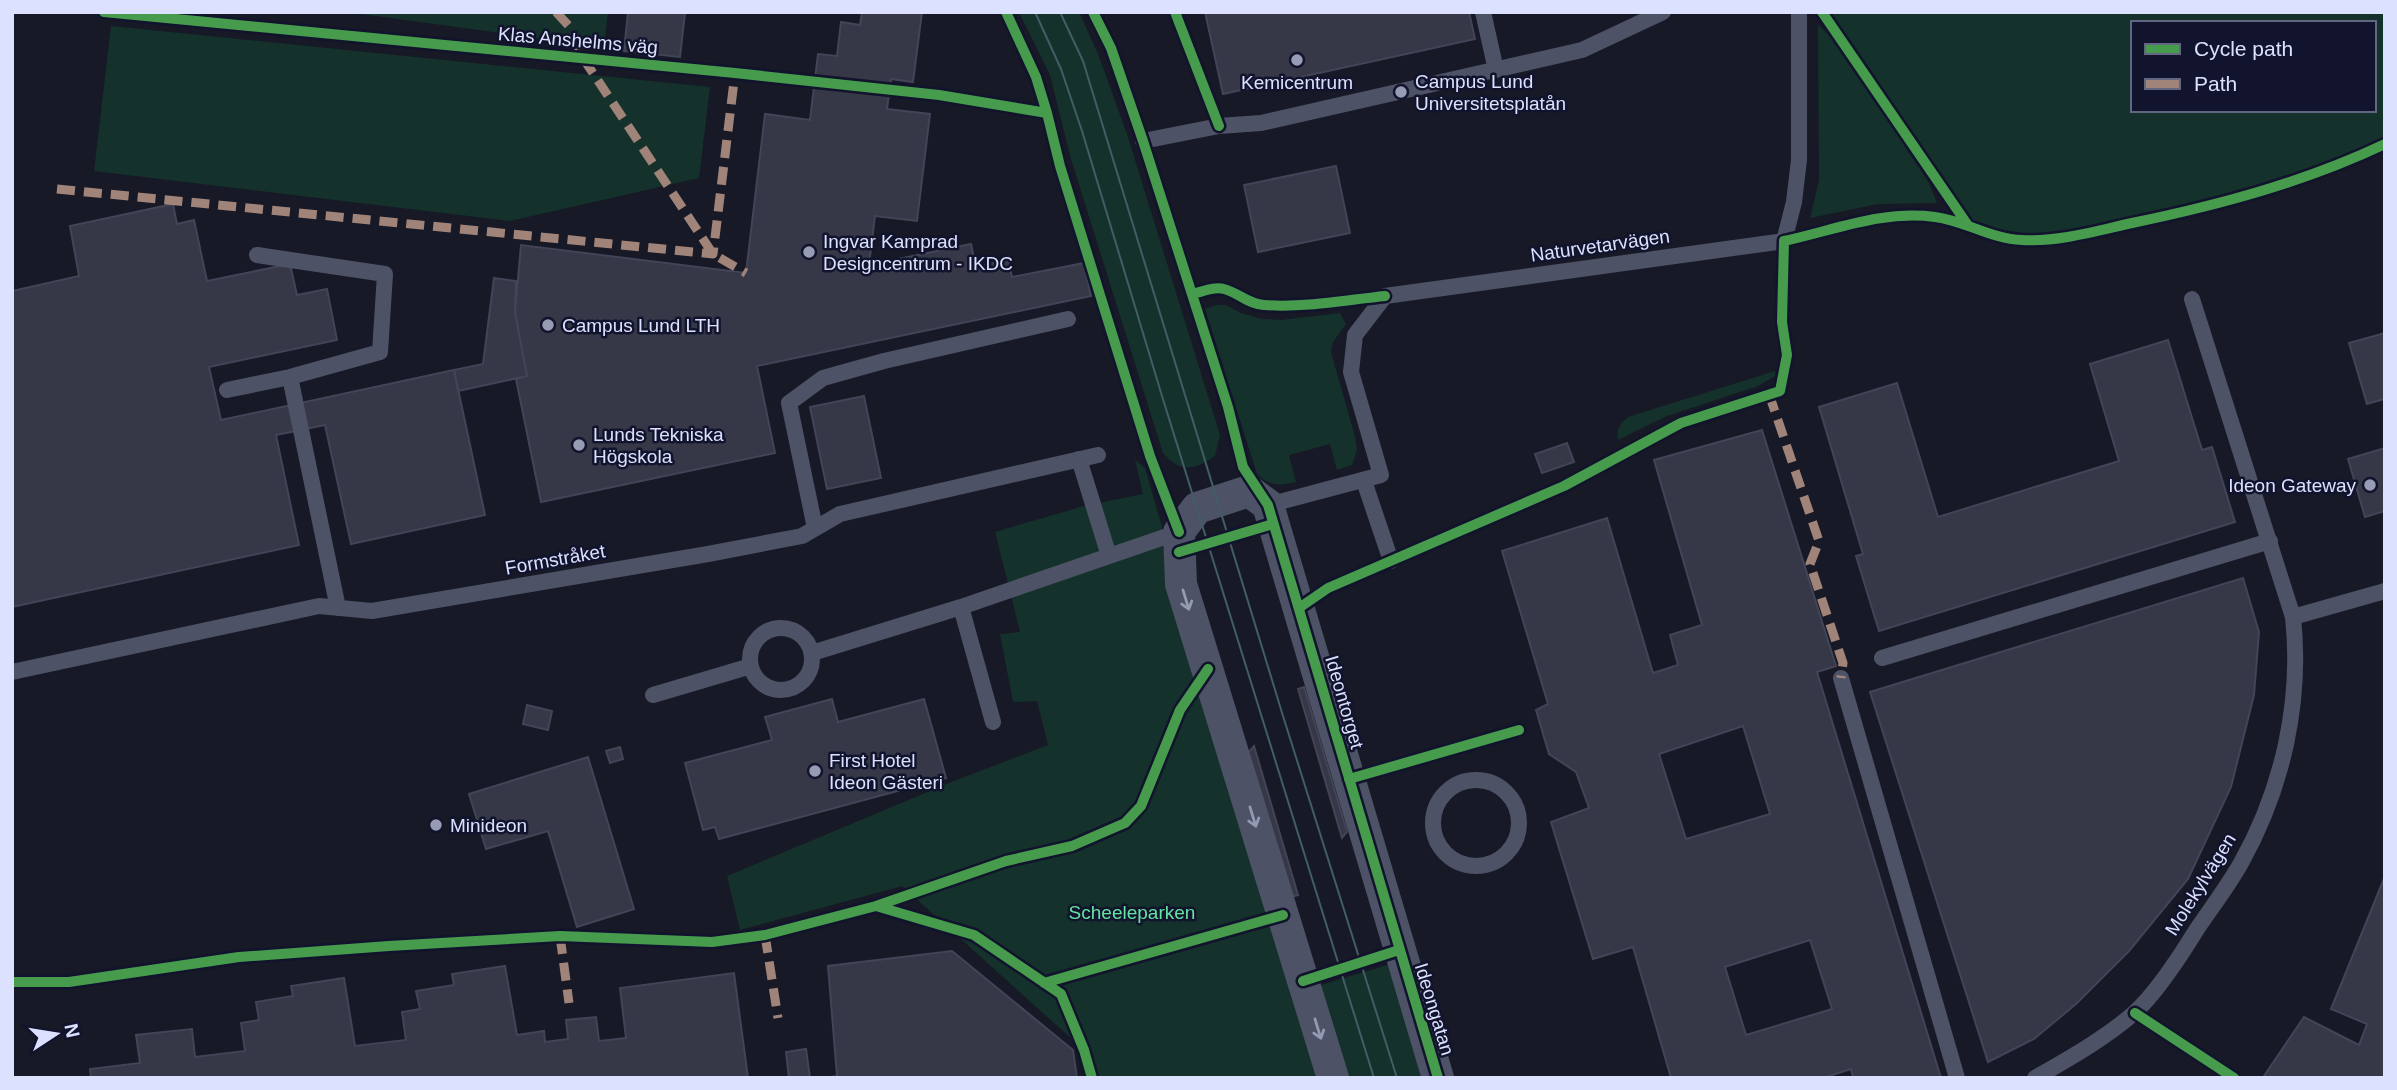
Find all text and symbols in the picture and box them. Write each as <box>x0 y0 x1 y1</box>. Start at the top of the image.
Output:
legend <box>2131 21 2376 112</box>
street label: Klas Anshelms väg <box>497 23 659 58</box>
text: Cycle path <box>2194 37 2293 60</box>
marker: Kemicentrum <box>1289 52 1305 68</box>
place label: Campus Lund Universitetsplatån <box>1415 71 1566 114</box>
place label: Kemicentrum <box>1241 72 1353 93</box>
text: Path <box>2194 72 2237 95</box>
marker: Campus Lund Universitetsplatån <box>1393 84 1409 100</box>
street label: Naturvetarvägen <box>1529 225 1671 266</box>
place label: Ingvar Kamprad Designcentrum - IKDC <box>823 231 1013 274</box>
marker: Ingvar Kamprad Designcentrum - IKDC <box>801 244 817 260</box>
place label: Campus Lund LTH <box>562 315 720 336</box>
marker: Campus Lund LTH <box>540 317 556 333</box>
place label: Lunds Tekniska Högskola <box>593 424 724 467</box>
marker: Lunds Tekniska Högskola <box>571 437 587 453</box>
place label: Ideon Gateway <box>2228 475 2356 496</box>
marker: Ideon Gateway <box>2362 477 2378 493</box>
street label: Formstråket <box>503 540 608 579</box>
one-way arrow <box>1181 588 1193 610</box>
street label: Ideontorget <box>1321 653 1368 752</box>
place label: First Hotel Ideon Gästeri <box>829 750 943 793</box>
marker: First Hotel Ideon Gästeri <box>807 763 823 779</box>
one-way arrow <box>1247 806 1260 828</box>
place label: Minideon <box>450 815 527 836</box>
marker: Minideon <box>428 817 444 833</box>
street label: Molekylvägen <box>2161 829 2240 939</box>
park label: Scheeleparken <box>1069 902 1195 923</box>
street label: Ideongatan <box>1411 961 1458 1058</box>
north arrow <box>21 999 91 1069</box>
one-way arrow <box>1312 1018 1325 1040</box>
text: N <box>60 1022 84 1039</box>

